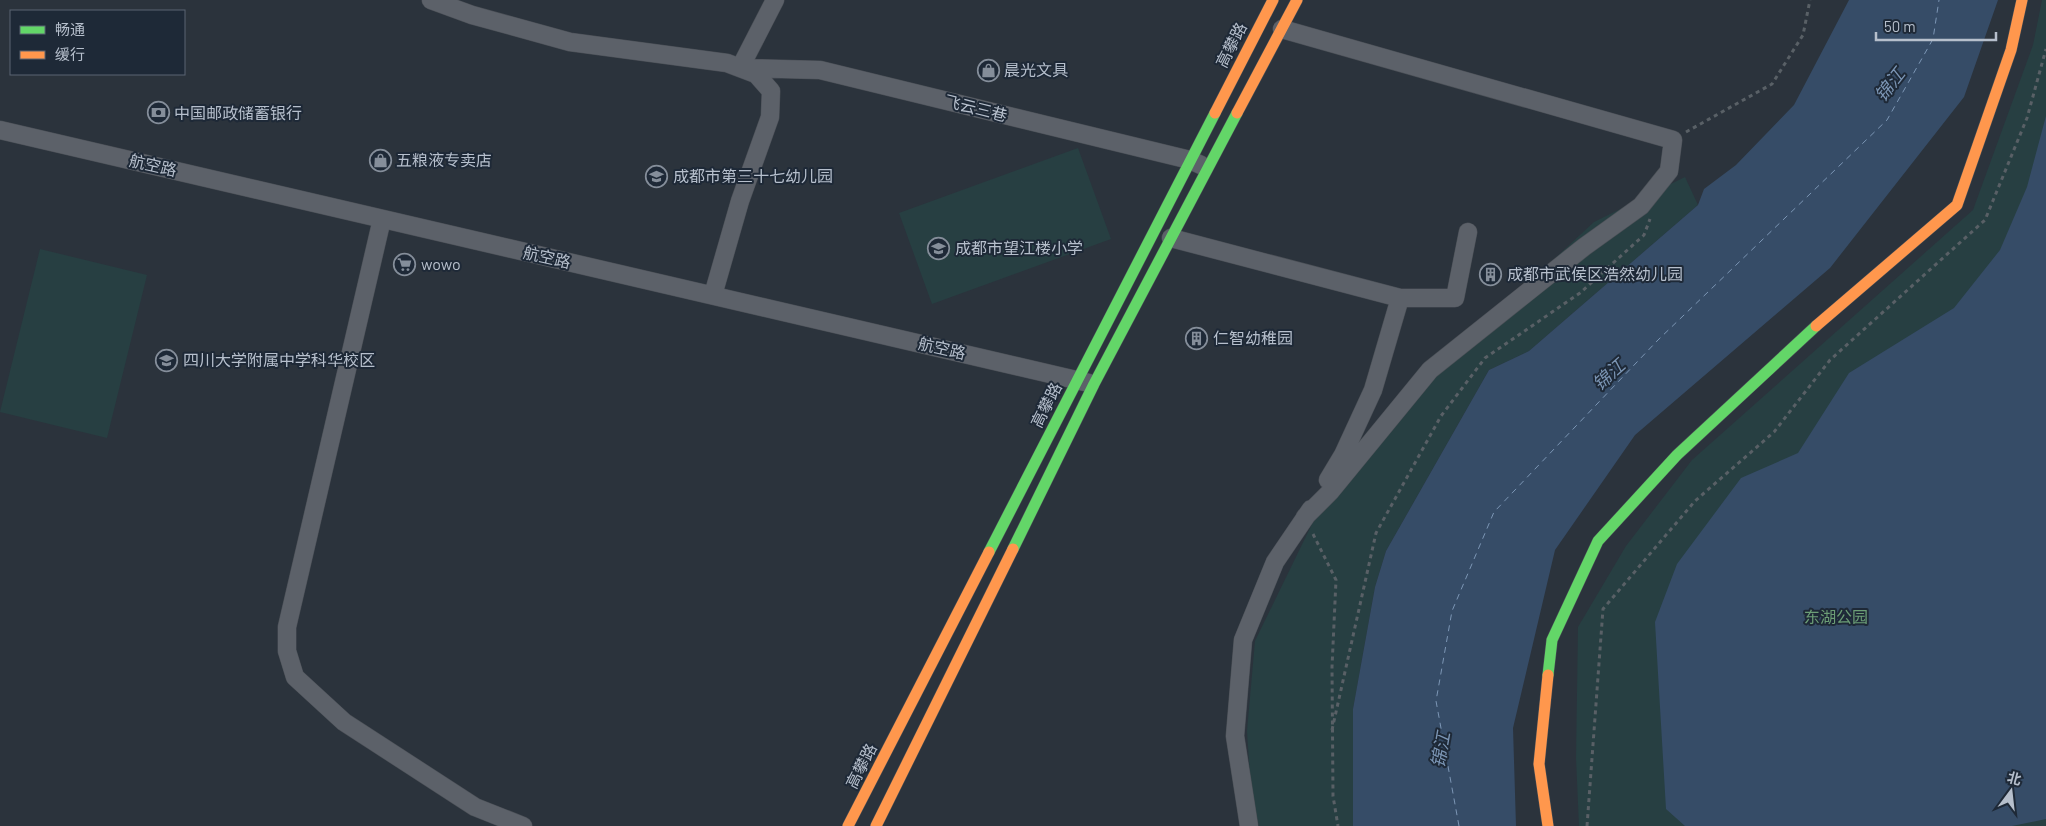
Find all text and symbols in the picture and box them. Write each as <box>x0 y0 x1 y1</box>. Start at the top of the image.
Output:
legend <box>10 10 185 75</box>
scale bar <box>1876 10 1996 42</box>
text: 50 m <box>1884 17 1916 35</box>
street label: 高攀路 <box>1211 19 1250 70</box>
text: 畅通 <box>55 20 85 38</box>
text: 缓行 <box>55 45 85 63</box>
shop icon: 晨光文具 <box>976 58 1000 82</box>
place label: 晨光文具 <box>1004 60 1068 79</box>
water label: 锦江 <box>1869 62 1910 105</box>
street label: 飞云三巷 <box>943 91 1009 124</box>
bank icon: 中国邮政储蓄银行 <box>146 101 170 125</box>
place label: 中国邮政储蓄银行 <box>174 103 302 122</box>
shop icon: 五粮液专卖店 <box>368 148 392 172</box>
street label: 航空路 <box>128 150 179 179</box>
place label: 五粮液专卖店 <box>396 150 492 169</box>
school or university icon: 成都市第三十七幼儿园 <box>645 164 669 188</box>
place label: 成都市第三十七幼儿园 <box>673 166 833 185</box>
school or university icon: 成都市望江楼小学 <box>927 236 951 260</box>
place label: 成都市望江楼小学 <box>955 238 1083 257</box>
street label: 航空路 <box>522 242 573 271</box>
supermarket icon: wowo <box>393 252 417 276</box>
place label: wowo <box>421 254 461 273</box>
building icon: 成都市武侯区浩然幼儿园 <box>1479 262 1503 286</box>
place label: 成都市武侯区浩然幼儿园 <box>1507 264 1683 283</box>
building icon: 仁智幼稚园 <box>1185 326 1209 350</box>
place label: 仁智幼稚园 <box>1213 328 1293 347</box>
street label: 航空路 <box>917 333 968 362</box>
school or university icon: 四川大学附属中学科华校区 <box>155 348 179 372</box>
place label: 四川大学附属中学科华校区 <box>183 350 375 369</box>
water label: 锦江 <box>1588 353 1631 394</box>
street label: 高攀路 <box>1026 379 1065 430</box>
park label: 东湖公园 <box>1804 607 1868 626</box>
water label: 锦江 <box>1426 728 1454 769</box>
street label: 高攀路 <box>841 740 880 791</box>
north arrow <box>1986 766 2036 816</box>
text: 北 <box>2006 768 2023 788</box>

